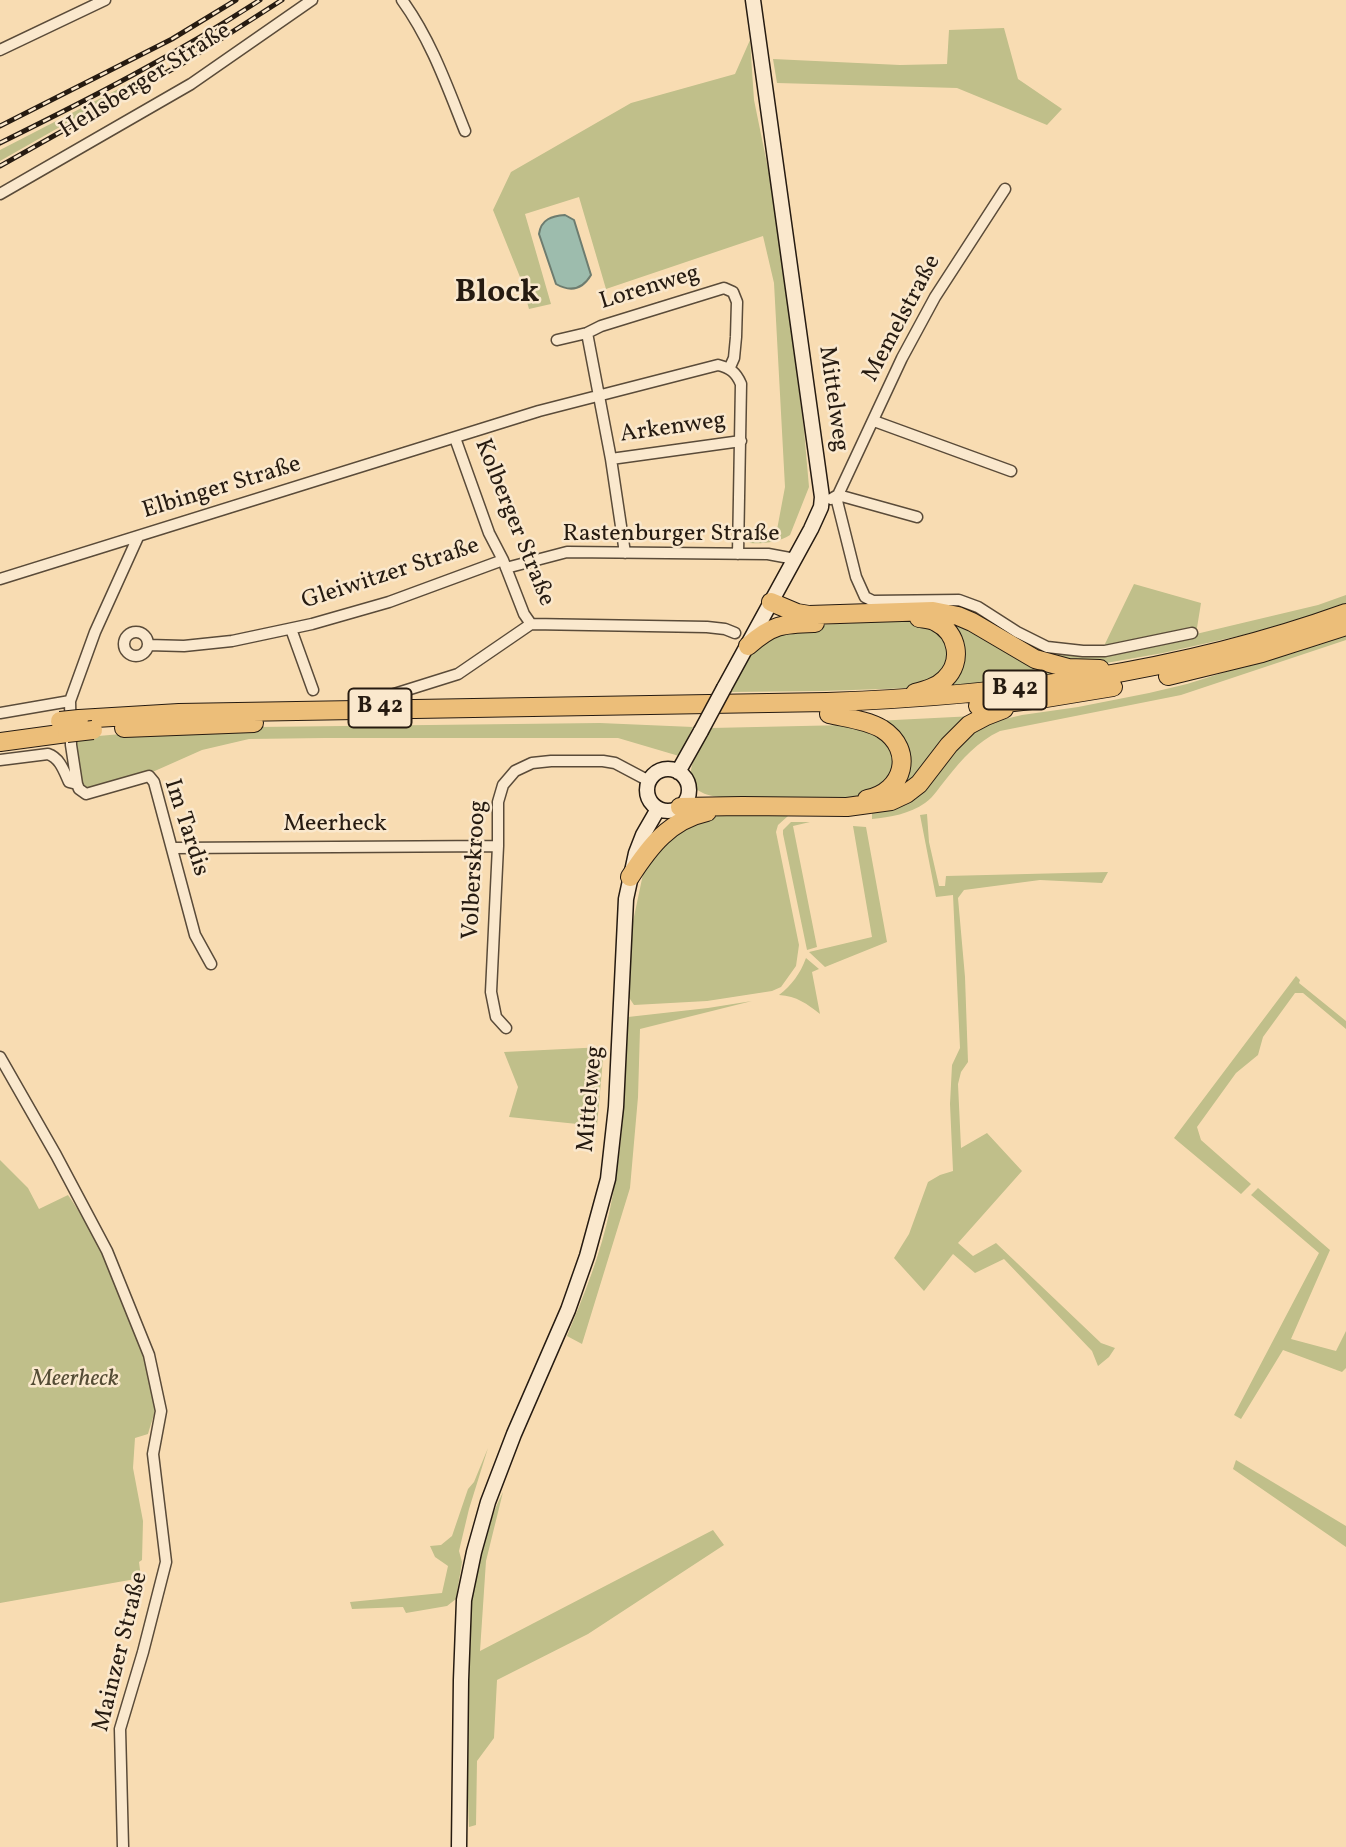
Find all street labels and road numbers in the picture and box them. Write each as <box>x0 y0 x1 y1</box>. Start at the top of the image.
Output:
street label: Heilsberger Straße <box>55 18 237 146</box>
street label: Memelstraße <box>858 251 948 387</box>
street label: Lorenweg <box>597 260 703 318</box>
street label: Mittelweg <box>810 344 854 454</box>
street label: Arkenweg <box>618 407 728 451</box>
street label: Kolberger Straße <box>466 435 560 611</box>
street label: Elbinger Straße <box>139 451 305 527</box>
street label: Rastenburger Straße <box>562 522 780 550</box>
street label: Gleiwitzer Straße <box>298 533 484 617</box>
road number: B 42 <box>984 670 1046 710</box>
road number: B 42 <box>348 688 412 728</box>
street label: Im Tardis <box>156 776 214 880</box>
street label: Volberskroog <box>458 800 494 940</box>
street label: Meerheck <box>283 812 387 840</box>
street label: Mittelweg <box>573 1045 611 1153</box>
street label: Mainzer Straße <box>88 1569 156 1735</box>

